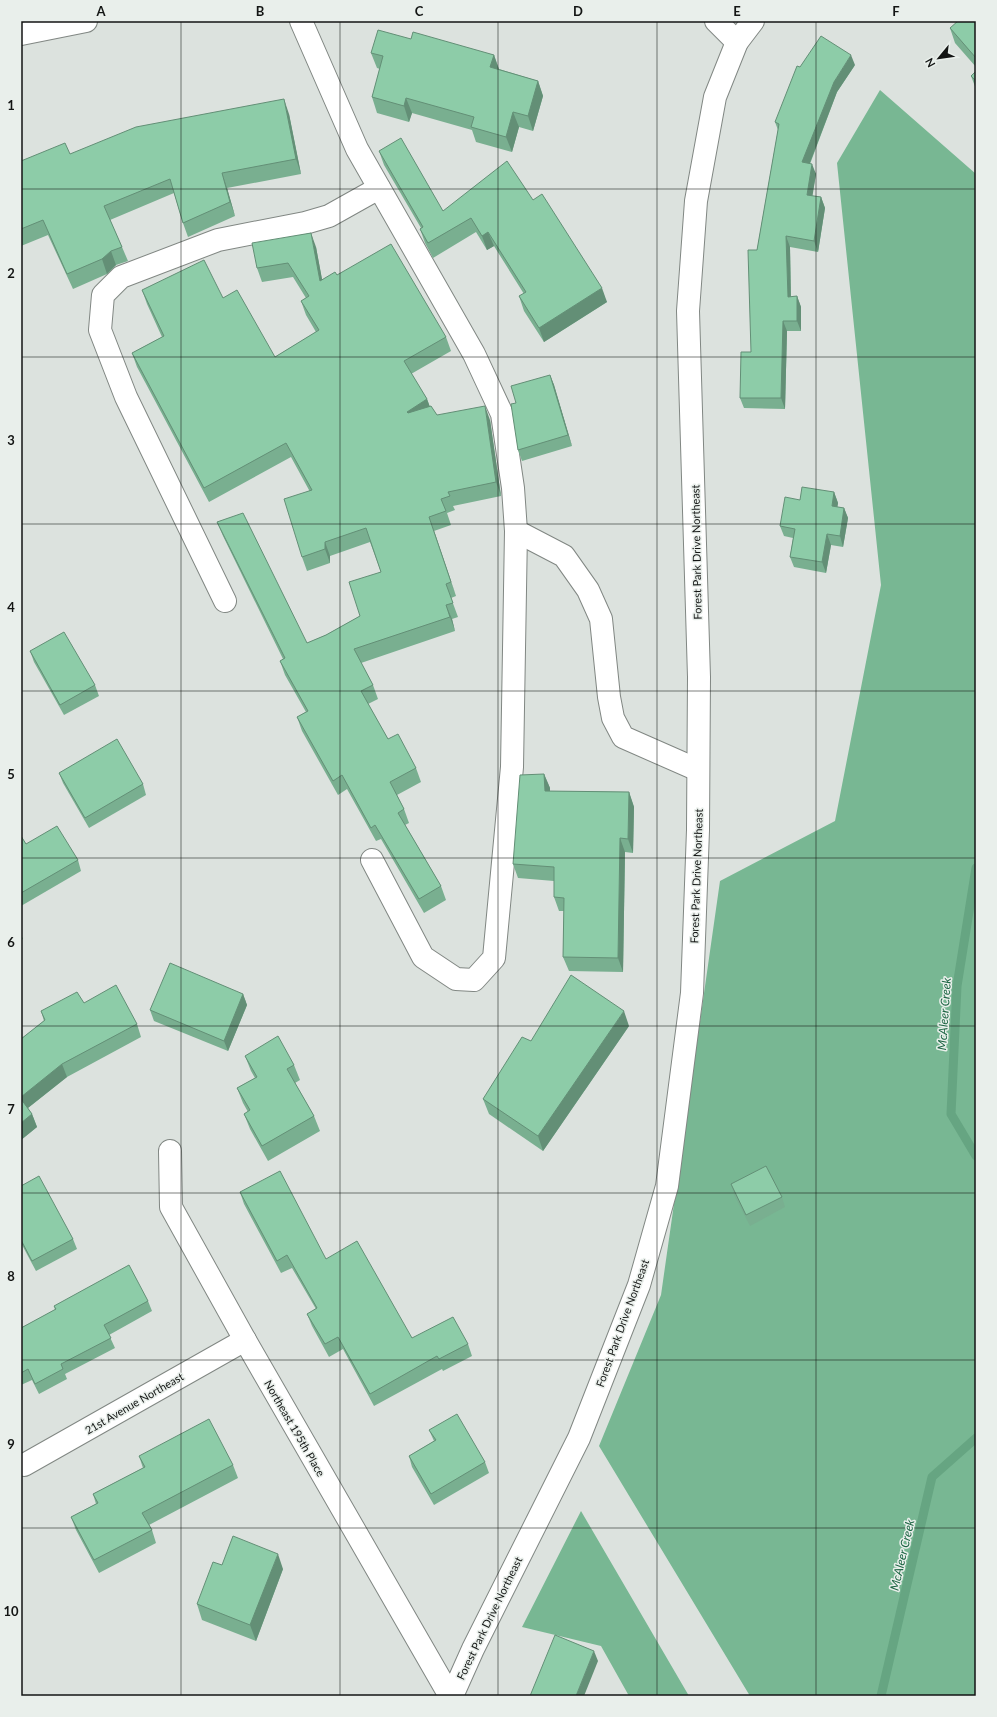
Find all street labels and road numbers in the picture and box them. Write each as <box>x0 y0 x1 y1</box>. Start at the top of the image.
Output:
street label: Forest Park Drive Northeast <box>688 484 704 620</box>
street label: Forest Park Drive Northeast <box>687 808 705 944</box>
street label: Forest Park Drive Northeast <box>593 1257 651 1389</box>
street label: 21st Avenue Northeast <box>82 1369 186 1437</box>
street label: Northeast 195th Place <box>262 1378 328 1479</box>
street label: Forest Park Drive Northeast <box>454 1554 524 1682</box>

